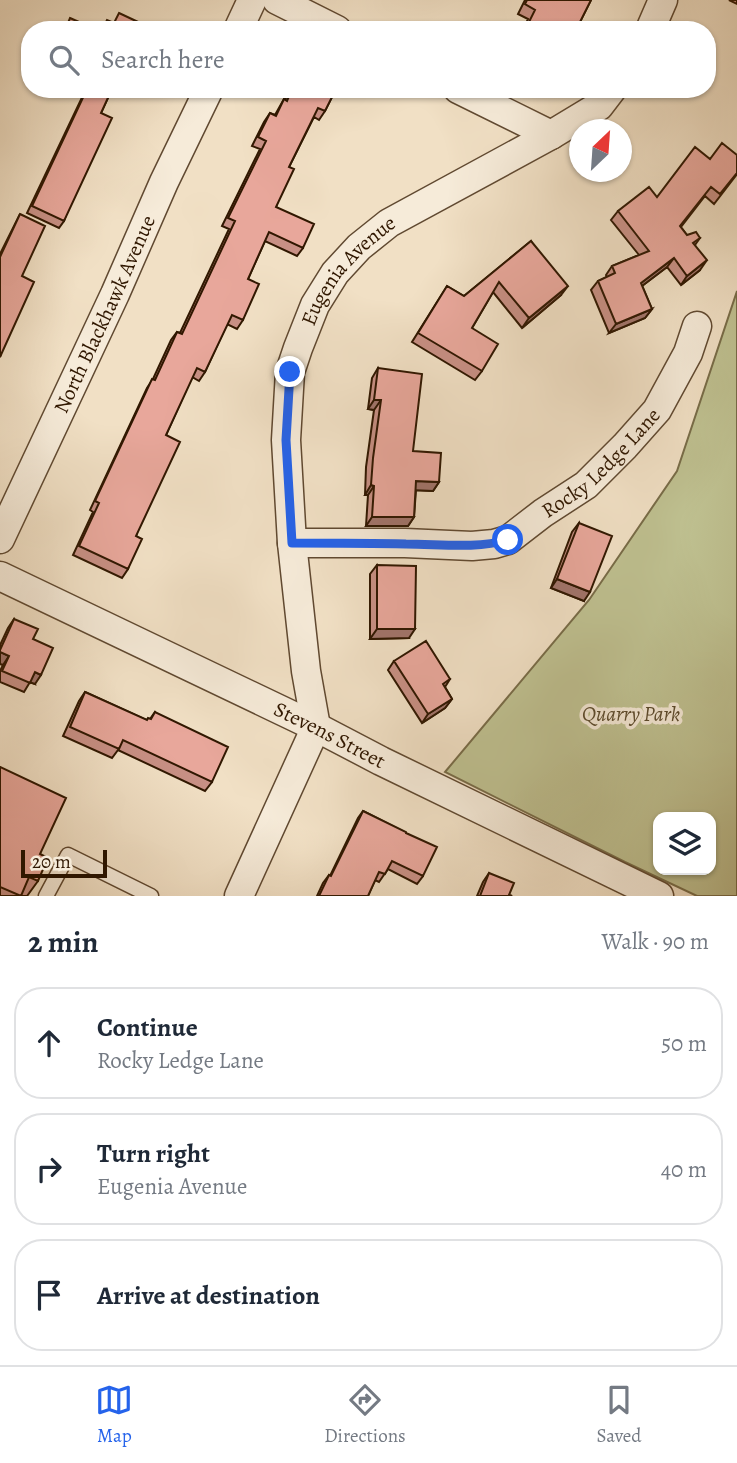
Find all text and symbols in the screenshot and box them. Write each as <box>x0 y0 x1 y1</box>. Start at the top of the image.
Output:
search box <box>21 21 716 98</box>
icon: search <box>45 41 83 79</box>
text: Search here <box>101 42 225 77</box>
north arrow <box>569 119 632 182</box>
street label: Eugenia Avenue <box>294 208 400 330</box>
street label: North Blackhawk Avenue <box>47 211 162 418</box>
route end <box>274 356 305 387</box>
street label: Rocky Ledge Lane <box>536 402 667 524</box>
route start <box>492 524 523 555</box>
street label: Stevens Street <box>269 695 390 775</box>
park label: Quarry Park <box>582 700 680 728</box>
map controls <box>653 812 716 875</box>
button: layers <box>653 812 716 875</box>
scale bar <box>21 847 107 879</box>
text: 20 m <box>32 849 71 875</box>
text: 2 min <box>28 922 98 962</box>
text: Walk · 90 m <box>602 926 709 957</box>
text: Continue <box>97 1010 198 1045</box>
icon: ahead <box>30 1024 68 1062</box>
text: 50 m <box>661 1028 707 1059</box>
text: Rocky Ledge Lane <box>97 1045 264 1076</box>
text: Turn right <box>97 1136 210 1171</box>
icon: right <box>30 1150 68 1188</box>
text: 40 m <box>661 1154 707 1185</box>
text: Eugenia Avenue <box>97 1171 247 1202</box>
icon: arrive <box>30 1276 68 1314</box>
text: Arrive at destination <box>97 1278 320 1313</box>
tab: Map <box>95 1381 133 1449</box>
tab: Directions <box>324 1381 406 1449</box>
tab: Saved <box>597 1381 642 1449</box>

